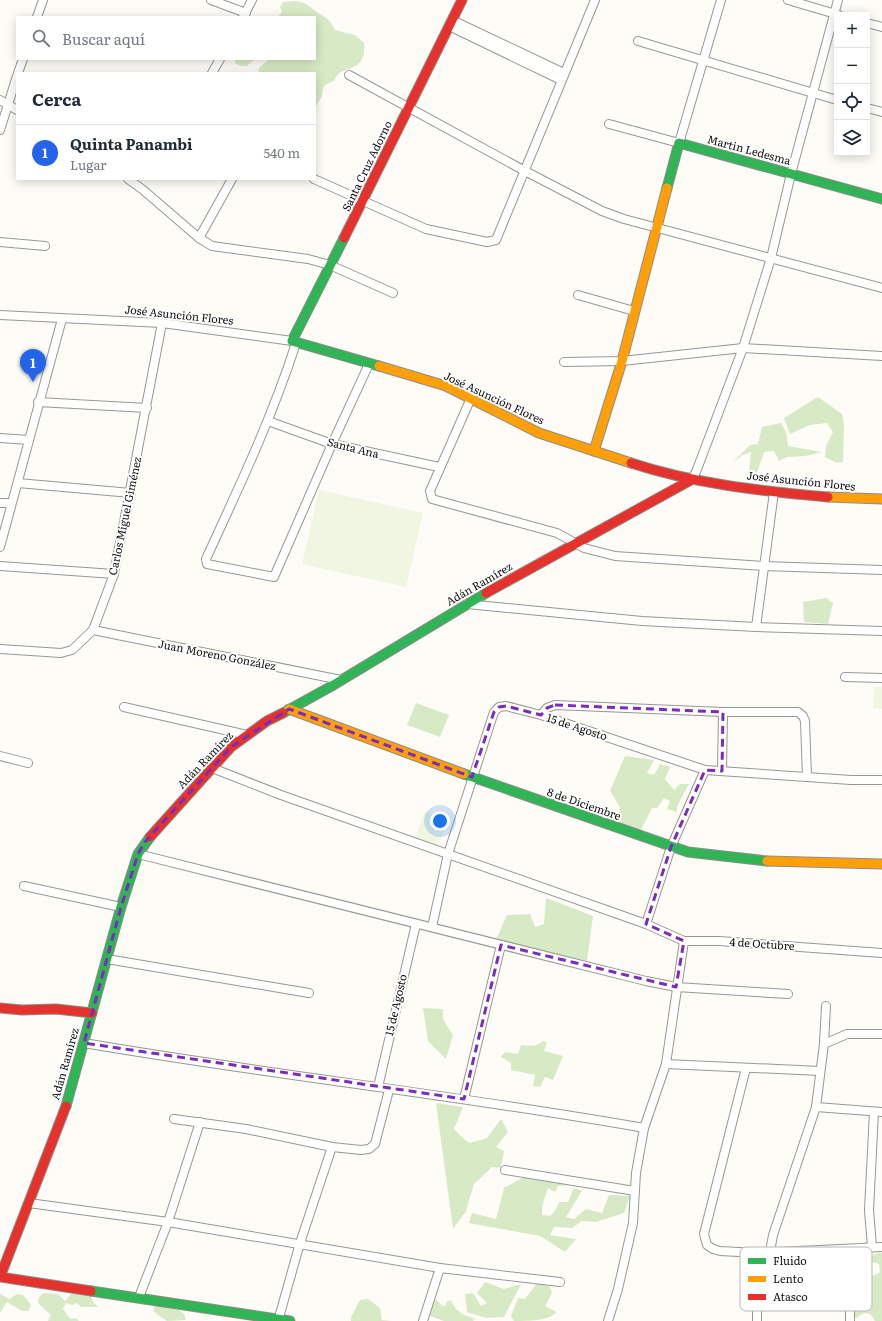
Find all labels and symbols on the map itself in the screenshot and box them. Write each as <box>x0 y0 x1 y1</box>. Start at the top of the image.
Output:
street label: Santa Cruz Adorno <box>337 118 395 214</box>
street label: Martin Ledesma <box>706 130 793 168</box>
street label: José Asunción Flores <box>124 300 234 328</box>
pin: 1 <box>20 349 46 382</box>
street label: José Asunción Flores <box>442 367 547 427</box>
street label: Santa Ana <box>326 433 381 461</box>
street label: Carlos Miguel Giménez <box>104 454 145 577</box>
street label: José Asunción Flores <box>746 466 856 494</box>
street label: Adán Ramírez <box>442 557 515 609</box>
street label: Juan Moreno González <box>157 635 278 673</box>
street label: 15 de Agosto <box>545 709 610 743</box>
street label: Adán Ramírez <box>173 727 236 792</box>
street label: 8 de Diciembre <box>545 783 624 823</box>
your location <box>430 811 450 831</box>
street label: 4 de Octubre <box>729 933 795 953</box>
street label: 15 de Agosto <box>380 972 410 1037</box>
street label: Adán Ramírez <box>46 1025 82 1102</box>
legend <box>740 1247 872 1311</box>
text: Fluido <box>773 1252 807 1268</box>
text: Lento <box>773 1270 803 1286</box>
text: Atasco <box>773 1288 808 1304</box>

